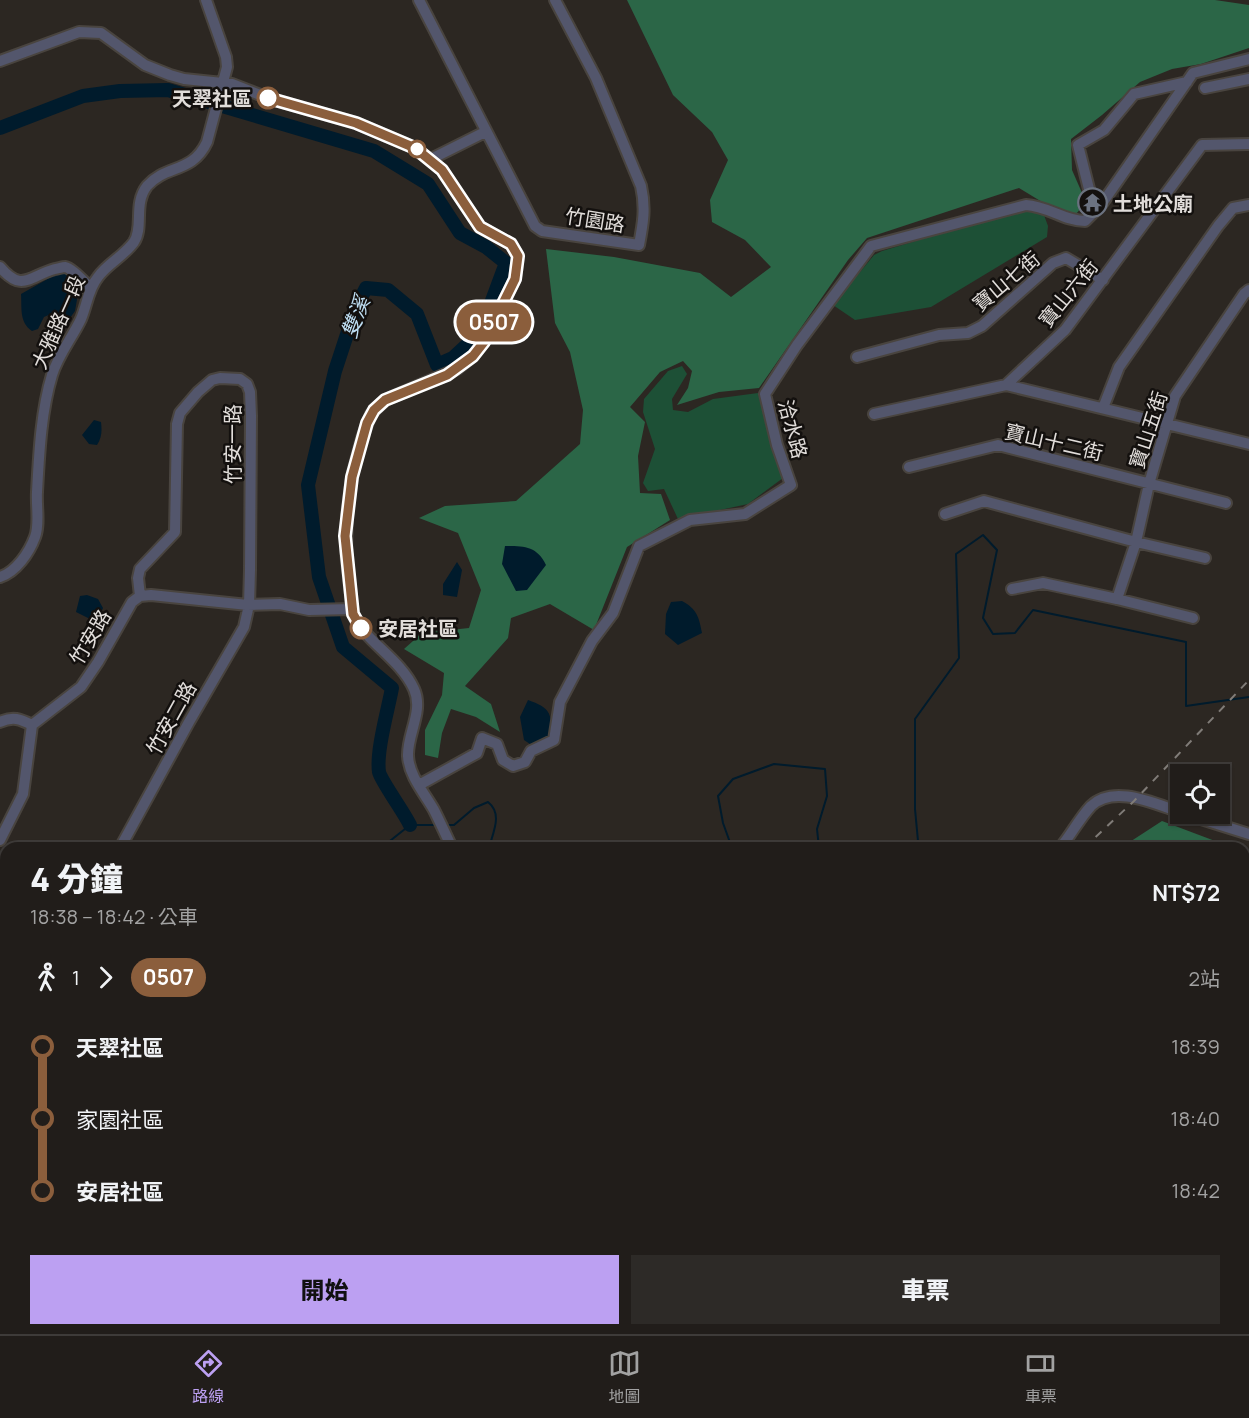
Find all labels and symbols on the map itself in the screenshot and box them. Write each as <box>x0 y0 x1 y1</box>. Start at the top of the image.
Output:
place label: 天翠社區 <box>172 85 252 112</box>
marker: 天翠社區 <box>257 87 279 109</box>
unlabelled marker <box>408 140 426 158</box>
temple icon: 土地公廟 <box>1076 187 1108 219</box>
place label: 土地公廟 <box>1113 190 1193 217</box>
street label: 竹園路 <box>563 202 627 238</box>
street label: 寶山七街 <box>967 245 1045 317</box>
street label: 寶山六街 <box>1032 253 1104 333</box>
street label: 大雅路一段 <box>25 271 91 373</box>
water label: 雙溪 <box>334 290 377 342</box>
line badge: 0507 <box>452 302 536 342</box>
street label: 寶山五街 <box>1123 388 1173 472</box>
street label: 洽水路 <box>772 397 814 461</box>
street label: 竹安一路 <box>219 404 246 484</box>
street label: 寶山十二街 <box>1002 418 1106 466</box>
street label: 竹安路 <box>63 604 117 670</box>
place label: 安居社區 <box>378 615 458 642</box>
marker: 安居社區 <box>350 617 372 639</box>
street label: 竹安二路 <box>140 676 202 760</box>

